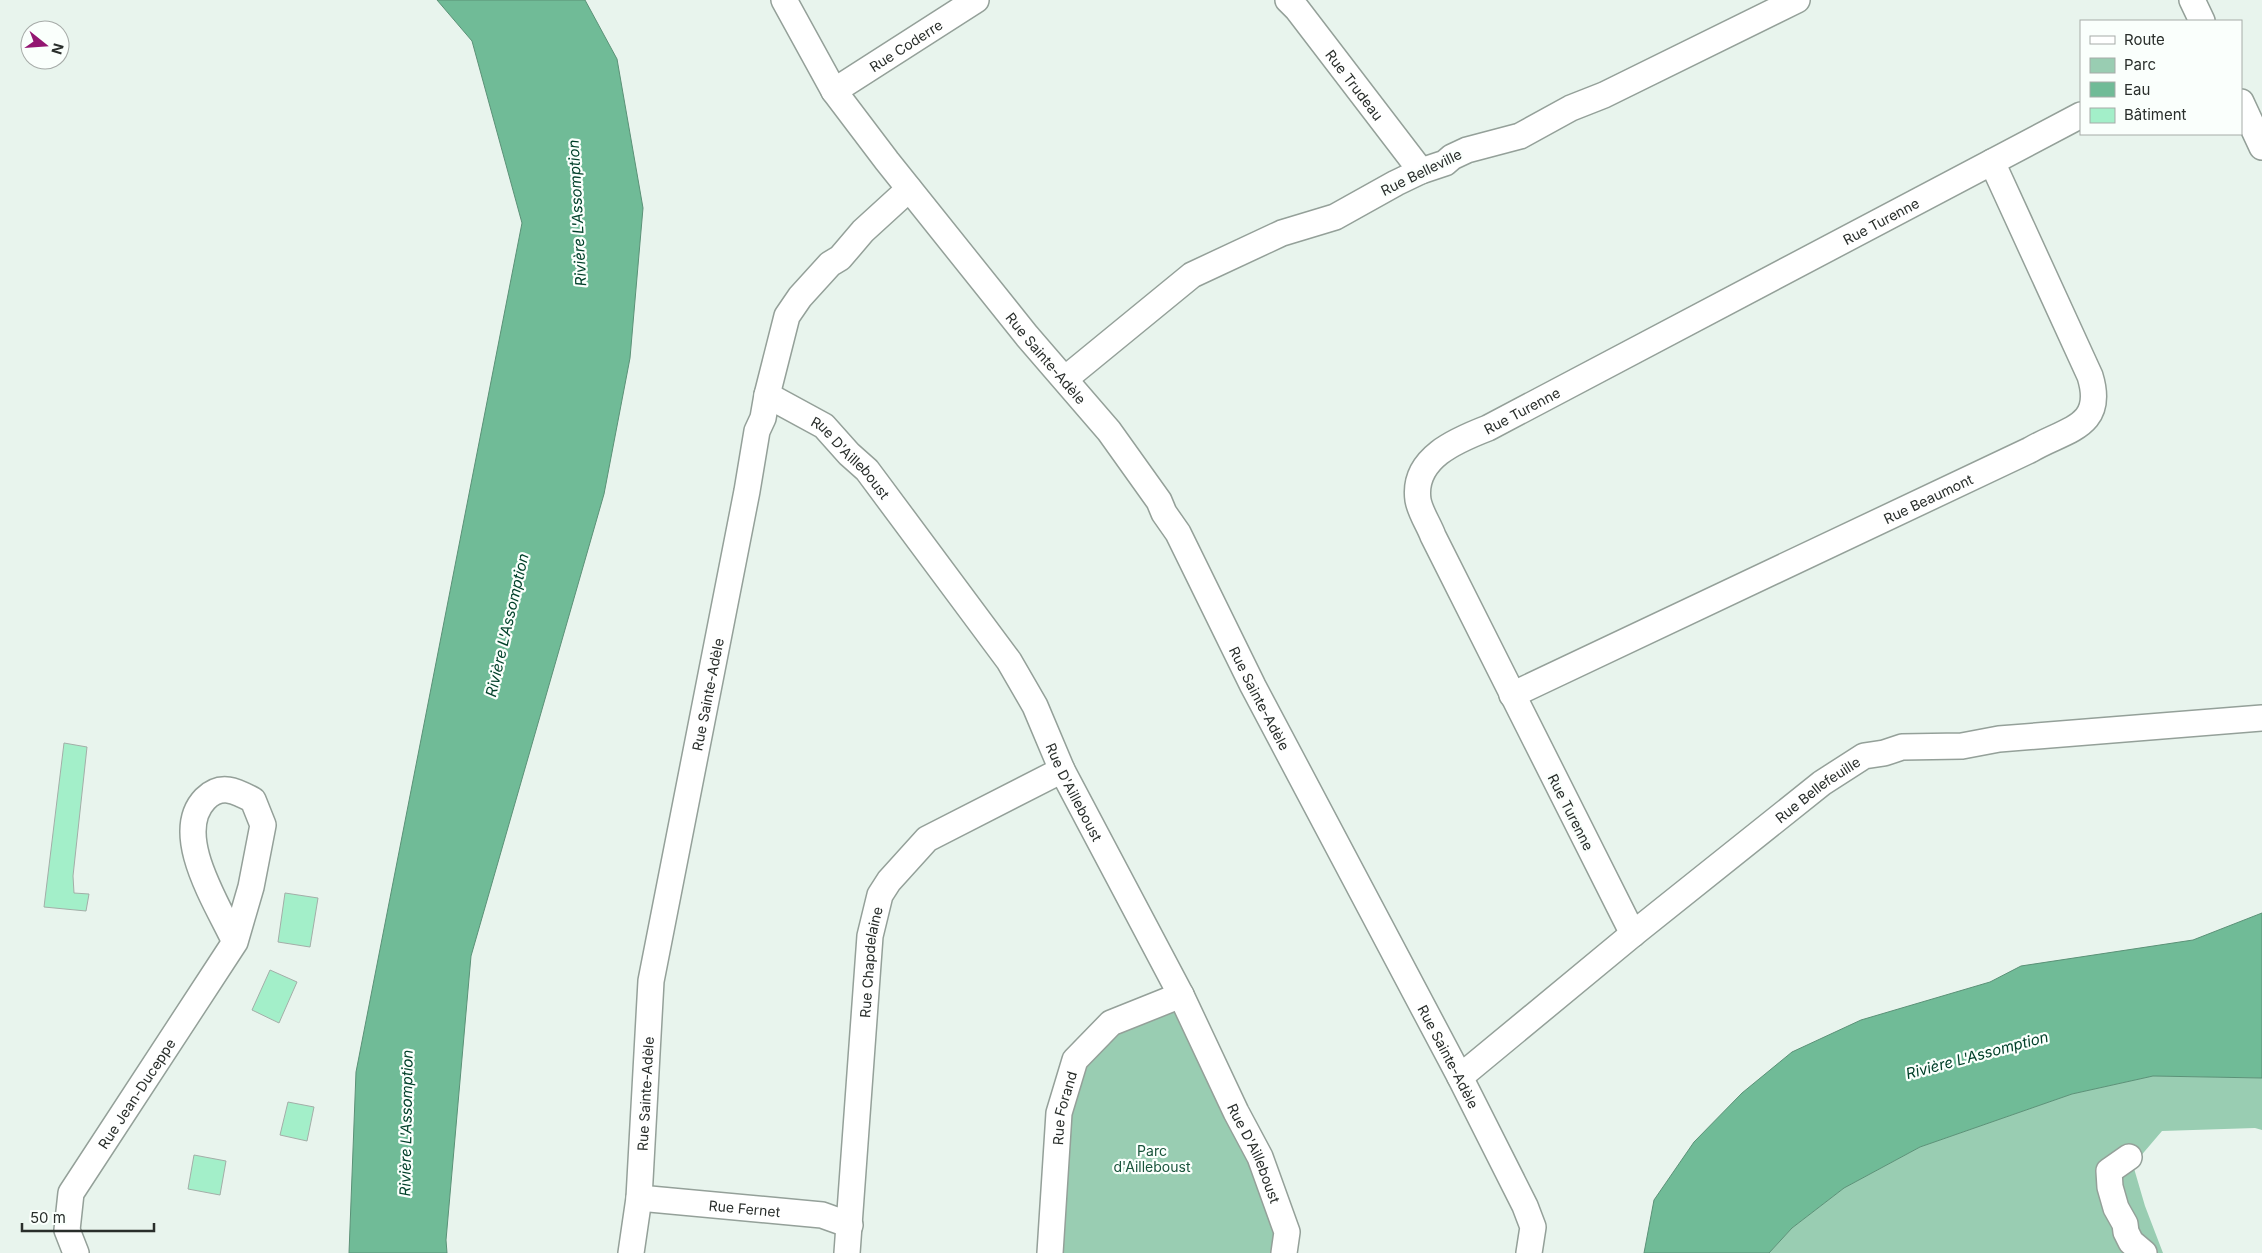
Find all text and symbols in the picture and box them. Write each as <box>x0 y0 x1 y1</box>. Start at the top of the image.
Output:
street label: Rue Coderre <box>866 15 945 75</box>
north arrow <box>20 20 70 70</box>
legend <box>2080 20 2242 135</box>
text: Route <box>2124 30 2165 49</box>
text: N <box>48 41 68 57</box>
street label: Rue Trudeau <box>1323 46 1387 123</box>
text: Parc <box>2124 55 2156 74</box>
text: Eau <box>2124 80 2150 99</box>
text: Bâtiment <box>2124 105 2187 124</box>
water label: Rivière L'Assomption <box>564 139 590 287</box>
street label: Rue Belleville <box>1378 145 1464 199</box>
street label: Rue Turenne <box>1840 194 1922 248</box>
street label: Rue Sainte-Adèle <box>1003 309 1090 407</box>
street label: Rue Turenne <box>1481 383 1563 437</box>
street label: Rue D'Ailleboust <box>809 412 894 502</box>
street label: Rue Beaumont <box>1881 470 1975 527</box>
water label: Rivière L'Assomption <box>481 551 533 699</box>
street label: Rue Sainte-Adèle <box>688 637 727 752</box>
street label: Rue Sainte-Adèle <box>1226 643 1294 753</box>
street label: Rue D'Ailleboust <box>1043 740 1107 844</box>
street label: Rue Bellefeuille <box>1771 752 1863 826</box>
street label: Rue Turenne <box>1544 771 1598 853</box>
street label: Rue Chapdelaine <box>856 905 885 1018</box>
street label: Rue Sainte-Adèle <box>1415 1002 1483 1111</box>
water label: Rivière L'Assomption <box>1904 1027 2050 1083</box>
street label: Rue Jean-Duceppe <box>94 1035 178 1152</box>
street label: Rue Sainte-Adèle <box>633 1036 656 1151</box>
water label: Rivière L'Assomption <box>395 1049 417 1196</box>
street label: Rue Forand <box>1048 1069 1080 1146</box>
street label: Rue D'Ailleboust <box>1225 1100 1284 1206</box>
park label: Parc d'Ailleboust <box>1114 1142 1191 1175</box>
street label: Rue Fernet <box>708 1196 782 1220</box>
scale bar <box>22 1200 155 1232</box>
text: 50 m <box>30 1208 66 1227</box>

